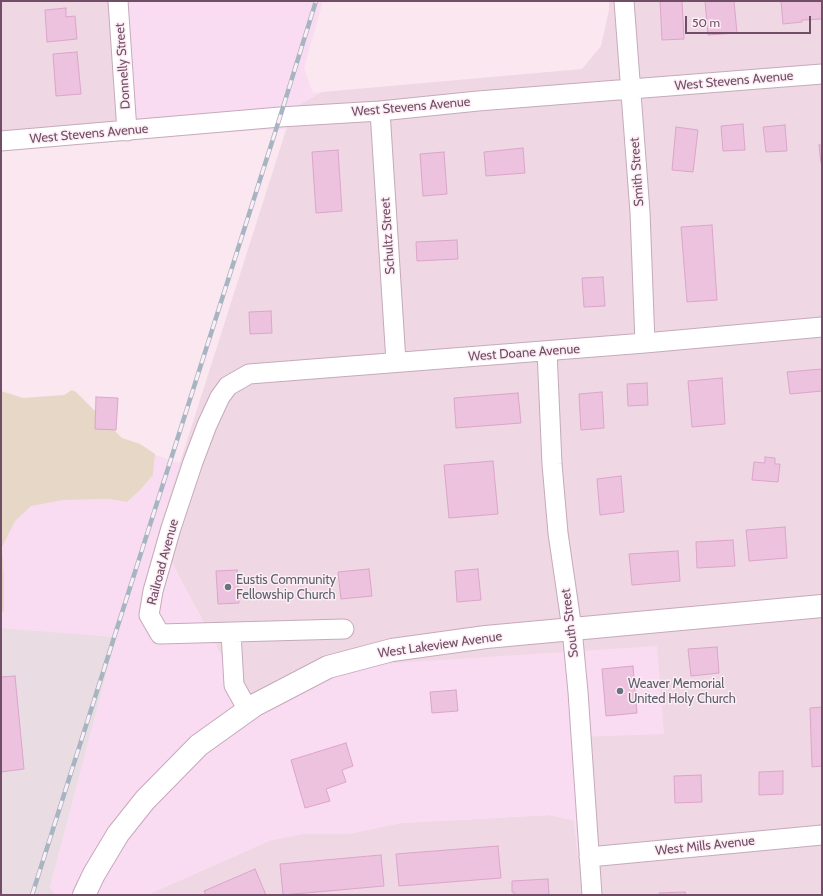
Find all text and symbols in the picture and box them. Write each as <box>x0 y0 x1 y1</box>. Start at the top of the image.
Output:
scale bar <box>687 8 813 34</box>
text: 50 m <box>692 15 720 30</box>
street label: Donnelly Street <box>112 22 134 110</box>
street label: West Stevens Avenue <box>674 68 794 94</box>
street label: West Stevens Avenue <box>351 94 471 120</box>
street label: West Stevens Avenue <box>29 121 149 147</box>
street label: Smith Street <box>627 137 647 207</box>
street label: Schultz Street <box>378 197 398 275</box>
street label: West Doane Avenue <box>468 341 580 365</box>
street label: Railroad Avenue <box>144 517 182 607</box>
place label: Eustis Community Fellowship Church <box>236 572 336 603</box>
marker: Eustis Community Fellowship Church <box>223 582 233 592</box>
street label: South Street <box>558 588 582 658</box>
street label: West Lakeview Avenue <box>377 629 503 661</box>
place label: Weaver Memorial United Holy Church <box>628 676 736 707</box>
marker: Weaver Memorial United Holy Church <box>615 686 625 696</box>
street label: West Mills Avenue <box>654 833 756 859</box>

